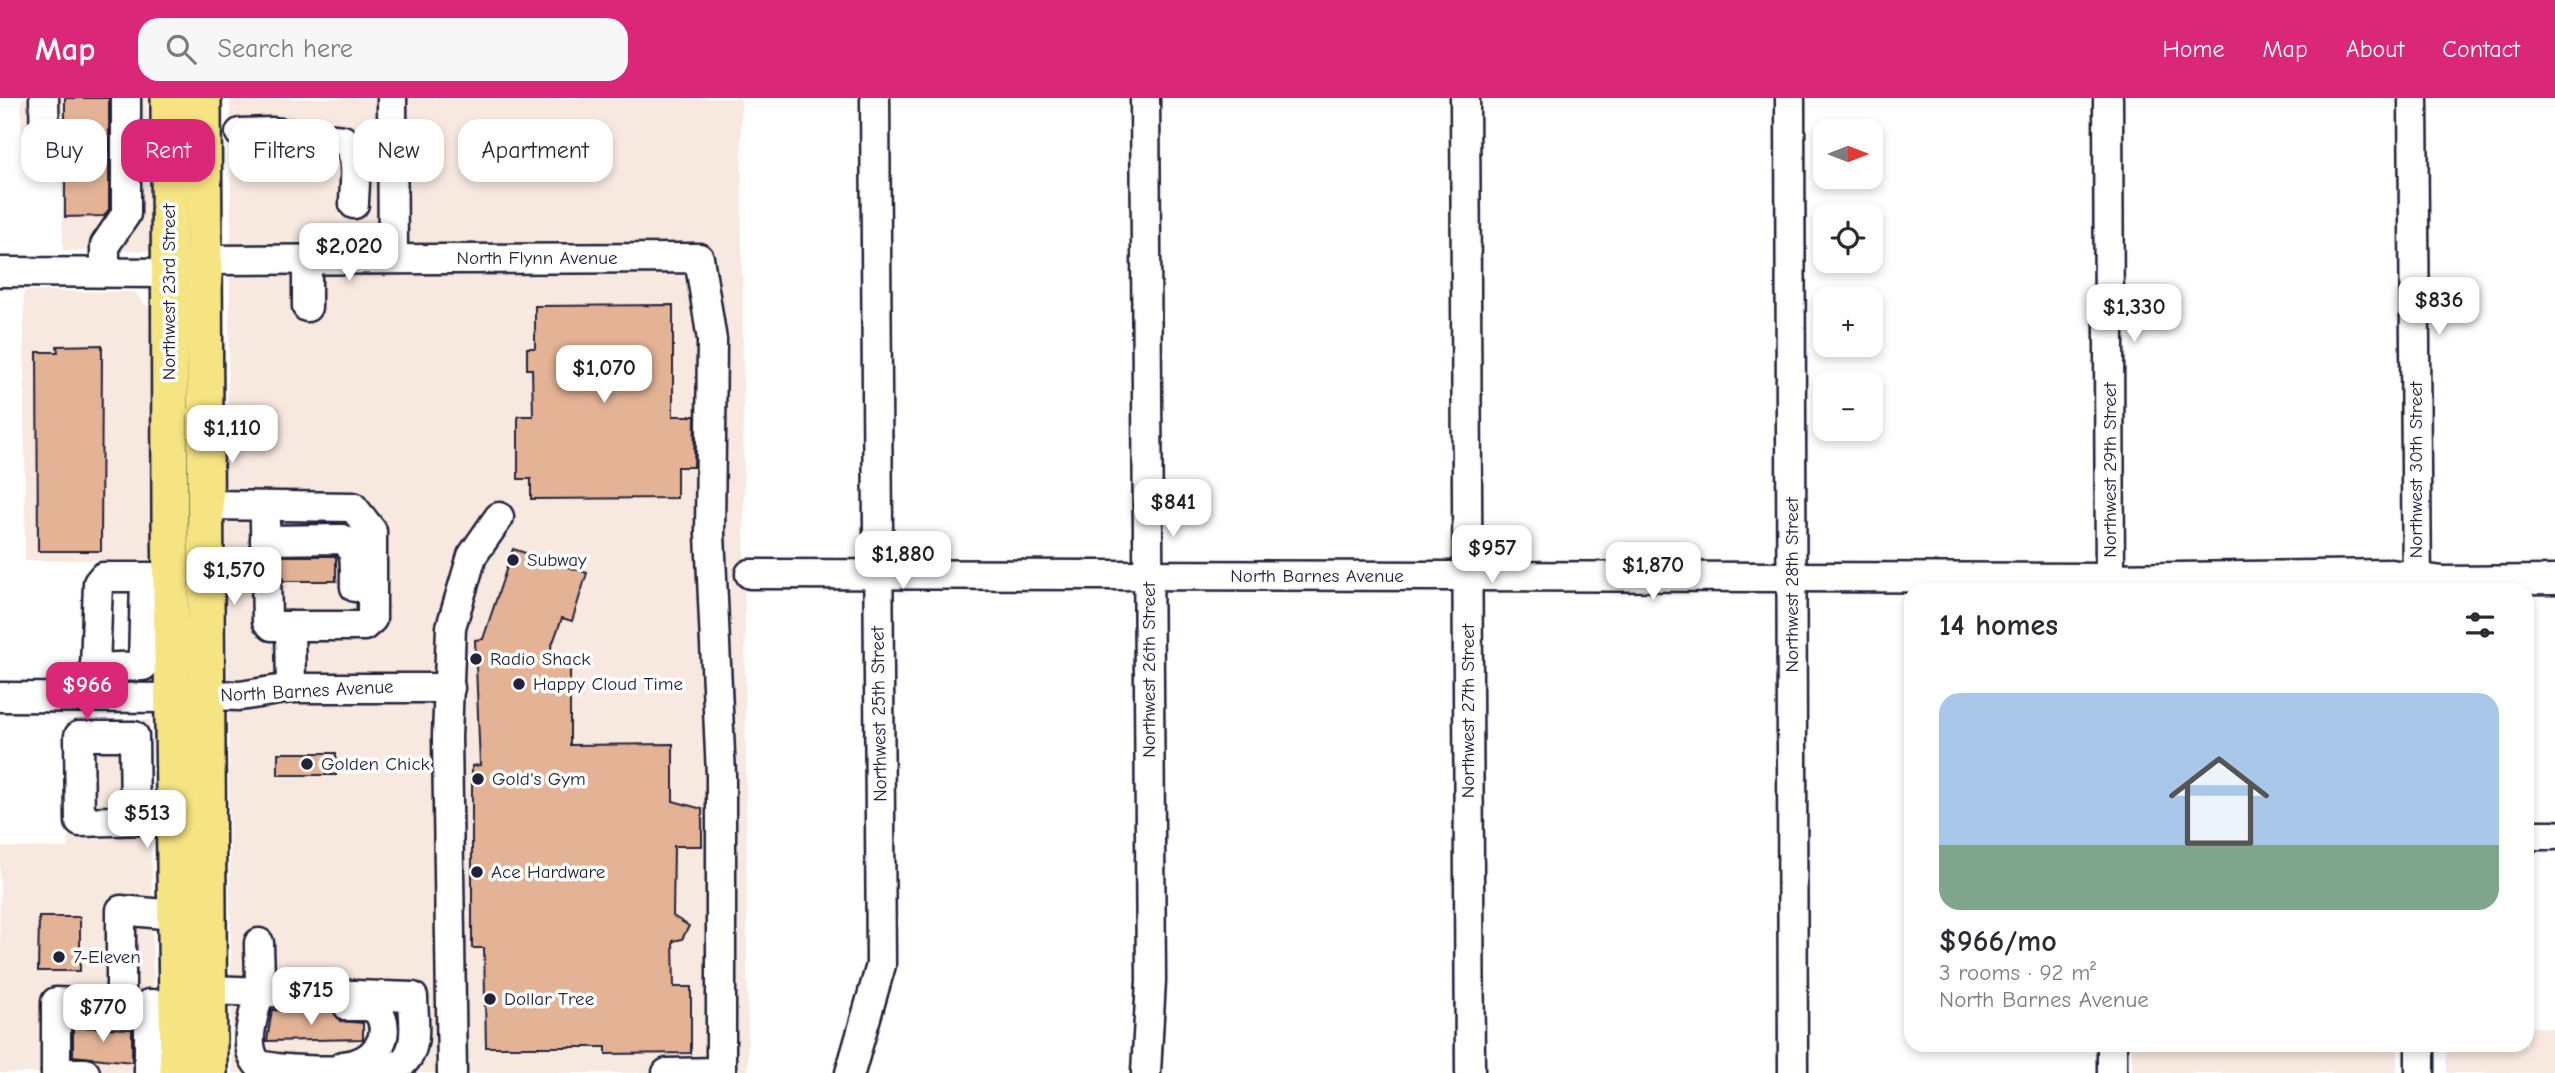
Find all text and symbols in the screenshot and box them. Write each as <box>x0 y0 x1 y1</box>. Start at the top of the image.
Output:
search box <box>138 18 628 81</box>
text: Map <box>35 30 96 68</box>
icon: search <box>162 30 200 68</box>
text: Search here <box>218 34 353 64</box>
text: Home <box>2163 35 2224 63</box>
text: Map <box>2262 35 2308 63</box>
text: About <box>2346 35 2404 63</box>
text: Contact <box>2442 35 2520 63</box>
chip: Buy <box>21 119 107 182</box>
chip: Rent <box>121 119 215 182</box>
chip: Filters <box>229 119 339 182</box>
chip: New <box>353 119 444 182</box>
chip: Apartment <box>458 119 613 182</box>
north arrow <box>1813 119 1883 189</box>
map controls <box>1813 119 1883 441</box>
street label: Northwest 23rd Street <box>158 203 180 380</box>
button: locate <box>1813 203 1883 273</box>
pin: $2,020 <box>292 223 406 283</box>
text: $2,020 <box>315 232 383 259</box>
street label: North Flynn Avenue <box>457 247 617 269</box>
pin: $836 <box>2398 278 2480 337</box>
pin: $1,330 <box>2077 285 2191 344</box>
text: $836 <box>2415 286 2464 313</box>
button: + <box>1813 287 1883 357</box>
text: $1,330 <box>2102 293 2166 320</box>
pin: $1,070 <box>547 345 661 405</box>
text: $1,070 <box>572 354 636 381</box>
button: − <box>1813 371 1883 441</box>
street label: Northwest 30th Street <box>2405 381 2427 558</box>
street label: Northwest 29th Street <box>2099 382 2121 558</box>
pin: $1,110 <box>175 406 289 465</box>
text: $1,110 <box>203 414 261 441</box>
pin: $841 <box>1132 480 1214 539</box>
text: $841 <box>1150 488 1196 515</box>
street label: Northwest 28th Street <box>1781 497 1803 673</box>
pin: $957 <box>1451 526 1533 585</box>
pin: $1,880 <box>846 532 960 591</box>
text: $957 <box>1468 534 1516 561</box>
text: $1,880 <box>871 540 935 567</box>
pin: $1,870 <box>1596 542 1710 602</box>
pin: $1,570 <box>177 547 291 607</box>
place label: Subway <box>527 549 587 571</box>
text: $1,870 <box>1622 551 1684 578</box>
marker: Subway <box>505 552 521 568</box>
text: $1,570 <box>203 556 266 583</box>
street label: North Barnes Avenue <box>1230 565 1404 587</box>
street label: Northwest 26th Street <box>1138 582 1160 758</box>
icon: filters <box>2461 606 2499 644</box>
text: 14 homes <box>1939 608 2058 643</box>
street label: Northwest 27th Street <box>1457 623 1479 798</box>
street label: Northwest 25th Street <box>866 625 892 802</box>
place label: Radio Shack <box>490 648 591 670</box>
marker: Radio Shack <box>468 651 484 667</box>
pin: $966 <box>46 662 128 722</box>
text: $966 <box>62 671 112 698</box>
place label: Happy Cloud Time <box>533 673 683 695</box>
street label: North Barnes Avenue <box>220 675 394 707</box>
marker: Happy Cloud Time <box>511 676 527 692</box>
icon: home <box>2156 738 2282 864</box>
place label: Golden Chick <box>321 753 431 775</box>
marker: Golden Chick <box>299 756 315 772</box>
place label: Gold's Gym <box>492 768 586 790</box>
marker: Gold's Gym <box>470 771 486 787</box>
pin: $513 <box>106 790 188 850</box>
text: $513 <box>124 799 170 826</box>
place label: Ace Hardware <box>491 861 605 883</box>
marker: Ace Hardware <box>469 864 485 880</box>
text: $966/mo <box>1939 924 2057 959</box>
place label: 7-Eleven <box>73 946 141 968</box>
marker: 7-Eleven <box>51 949 67 965</box>
text: 3 rooms · 92 m² <box>1939 959 2096 986</box>
pin: $715 <box>270 968 352 1027</box>
text: $715 <box>288 976 334 1003</box>
pin: $770 <box>62 984 144 1044</box>
text: North Barnes Avenue <box>1939 986 2149 1013</box>
place label: Dollar Tree <box>504 988 594 1010</box>
marker: Dollar Tree <box>482 991 498 1007</box>
text: $770 <box>79 993 127 1020</box>

